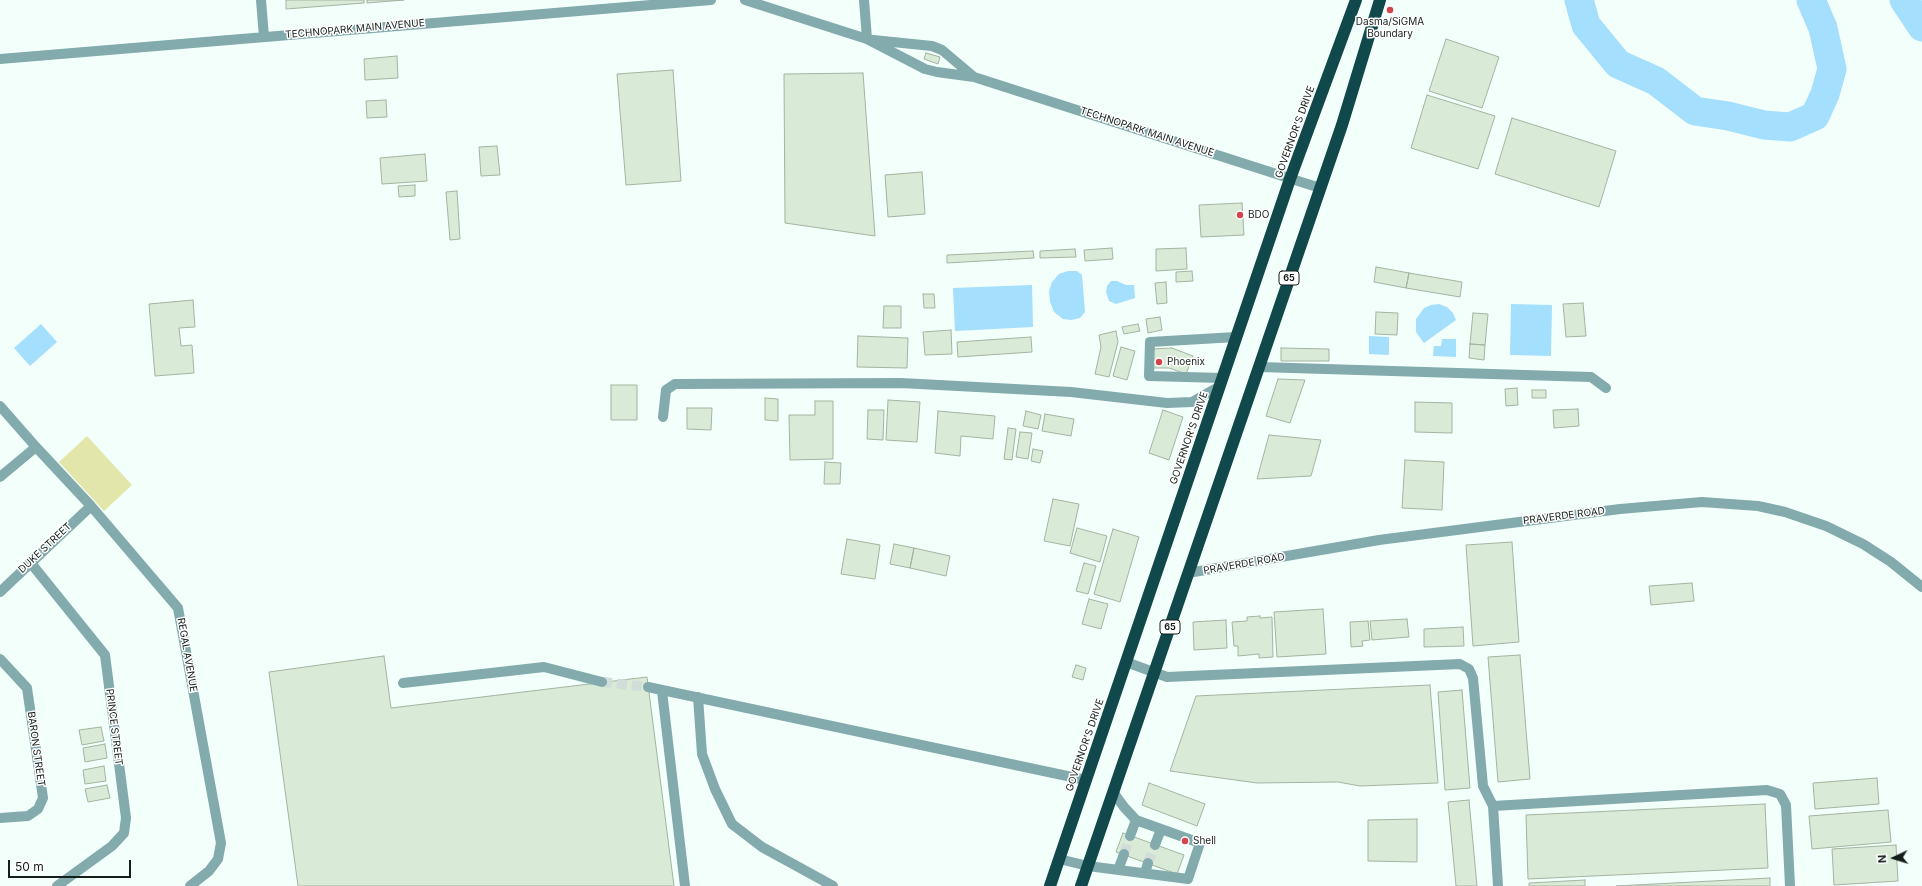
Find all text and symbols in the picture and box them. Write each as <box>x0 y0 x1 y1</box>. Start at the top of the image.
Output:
marker: Dasma/SiGMA Boundary <box>1385 5 1395 15</box>
place label: Dasma/SiGMA Boundary <box>1356 16 1424 40</box>
street label: TECHNOPARK MAIN AVENUE <box>285 17 425 41</box>
street label: GOVERNOR'S DRIVE <box>1273 84 1317 180</box>
street label: TECHNOPARK MAIN AVENUE <box>1079 105 1215 159</box>
place label: BDO <box>1248 209 1269 221</box>
marker: BDO <box>1235 210 1245 220</box>
road number: 65 <box>1279 271 1299 285</box>
place label: Phoenix <box>1167 356 1205 368</box>
marker: Phoenix <box>1154 357 1164 367</box>
street label: GOVERNOR'S DRIVE <box>1168 390 1210 486</box>
street label: PRAVERDE ROAD <box>1522 505 1606 527</box>
street label: DUKE STREET <box>16 520 74 576</box>
street label: PRAVERDE ROAD <box>1202 551 1286 577</box>
street label: REGAL AVENUE <box>175 617 199 693</box>
road number: 65 <box>1160 620 1180 634</box>
street label: PRINCE STREET <box>103 688 125 766</box>
street label: GOVERNOR'S DRIVE <box>1064 697 1106 793</box>
street label: BARON STREET <box>25 711 47 787</box>
place label: Shell <box>1193 835 1216 847</box>
marker: Shell <box>1180 836 1190 846</box>
north arrow <box>1874 838 1914 878</box>
scale bar <box>10 852 133 878</box>
text: N <box>1875 854 1889 864</box>
text: 50 m <box>15 859 44 874</box>

